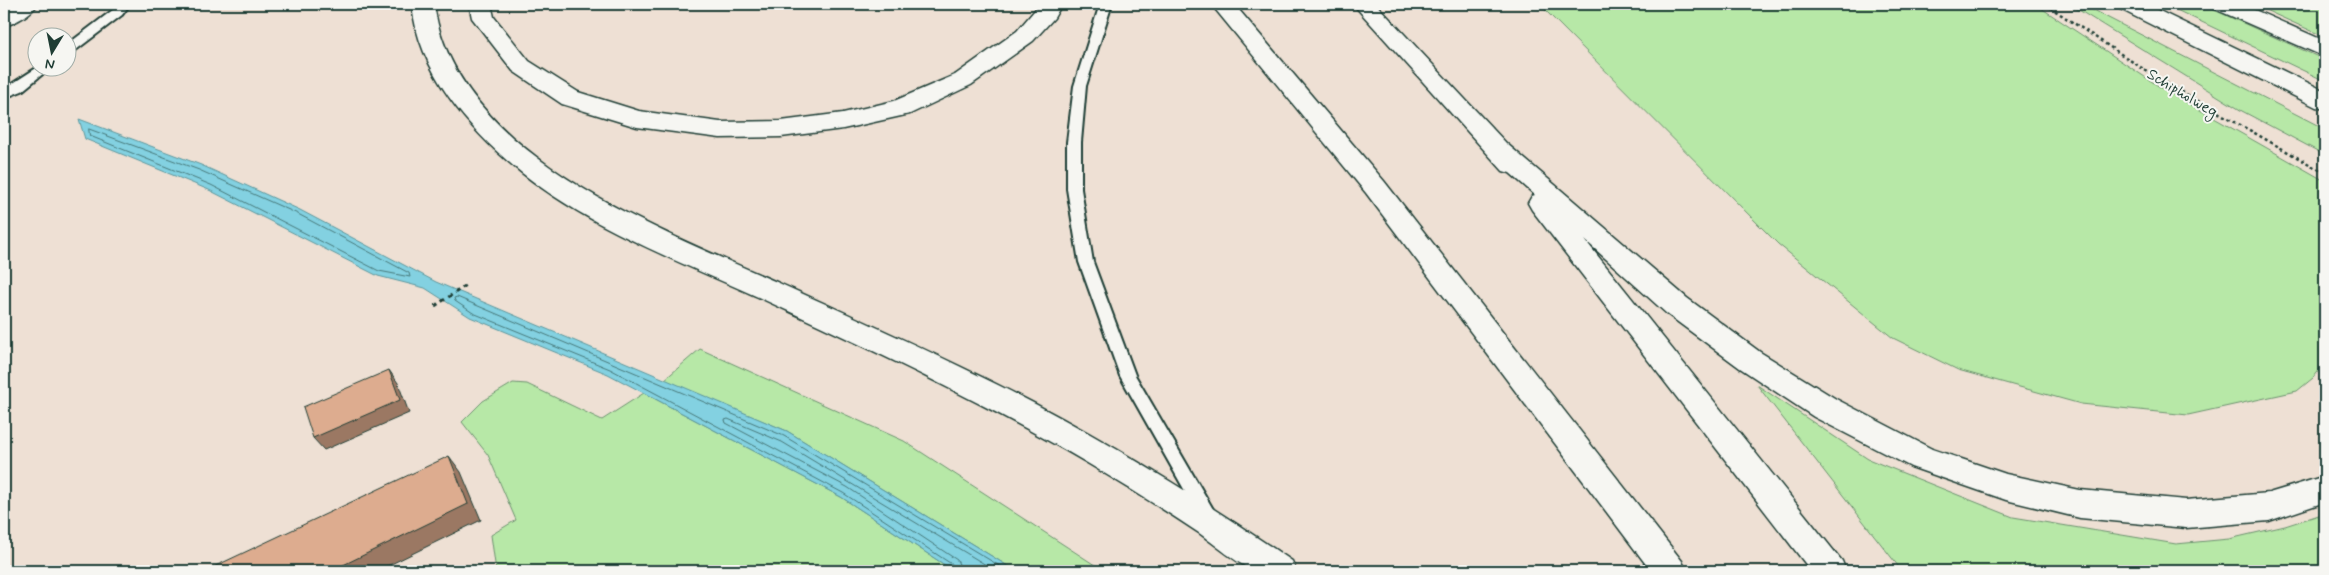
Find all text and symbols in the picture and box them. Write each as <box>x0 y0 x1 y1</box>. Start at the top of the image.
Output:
north arrow <box>28 28 78 78</box>
text: N <box>44 54 56 73</box>
street label: Schipholweg <box>2142 64 2222 124</box>

